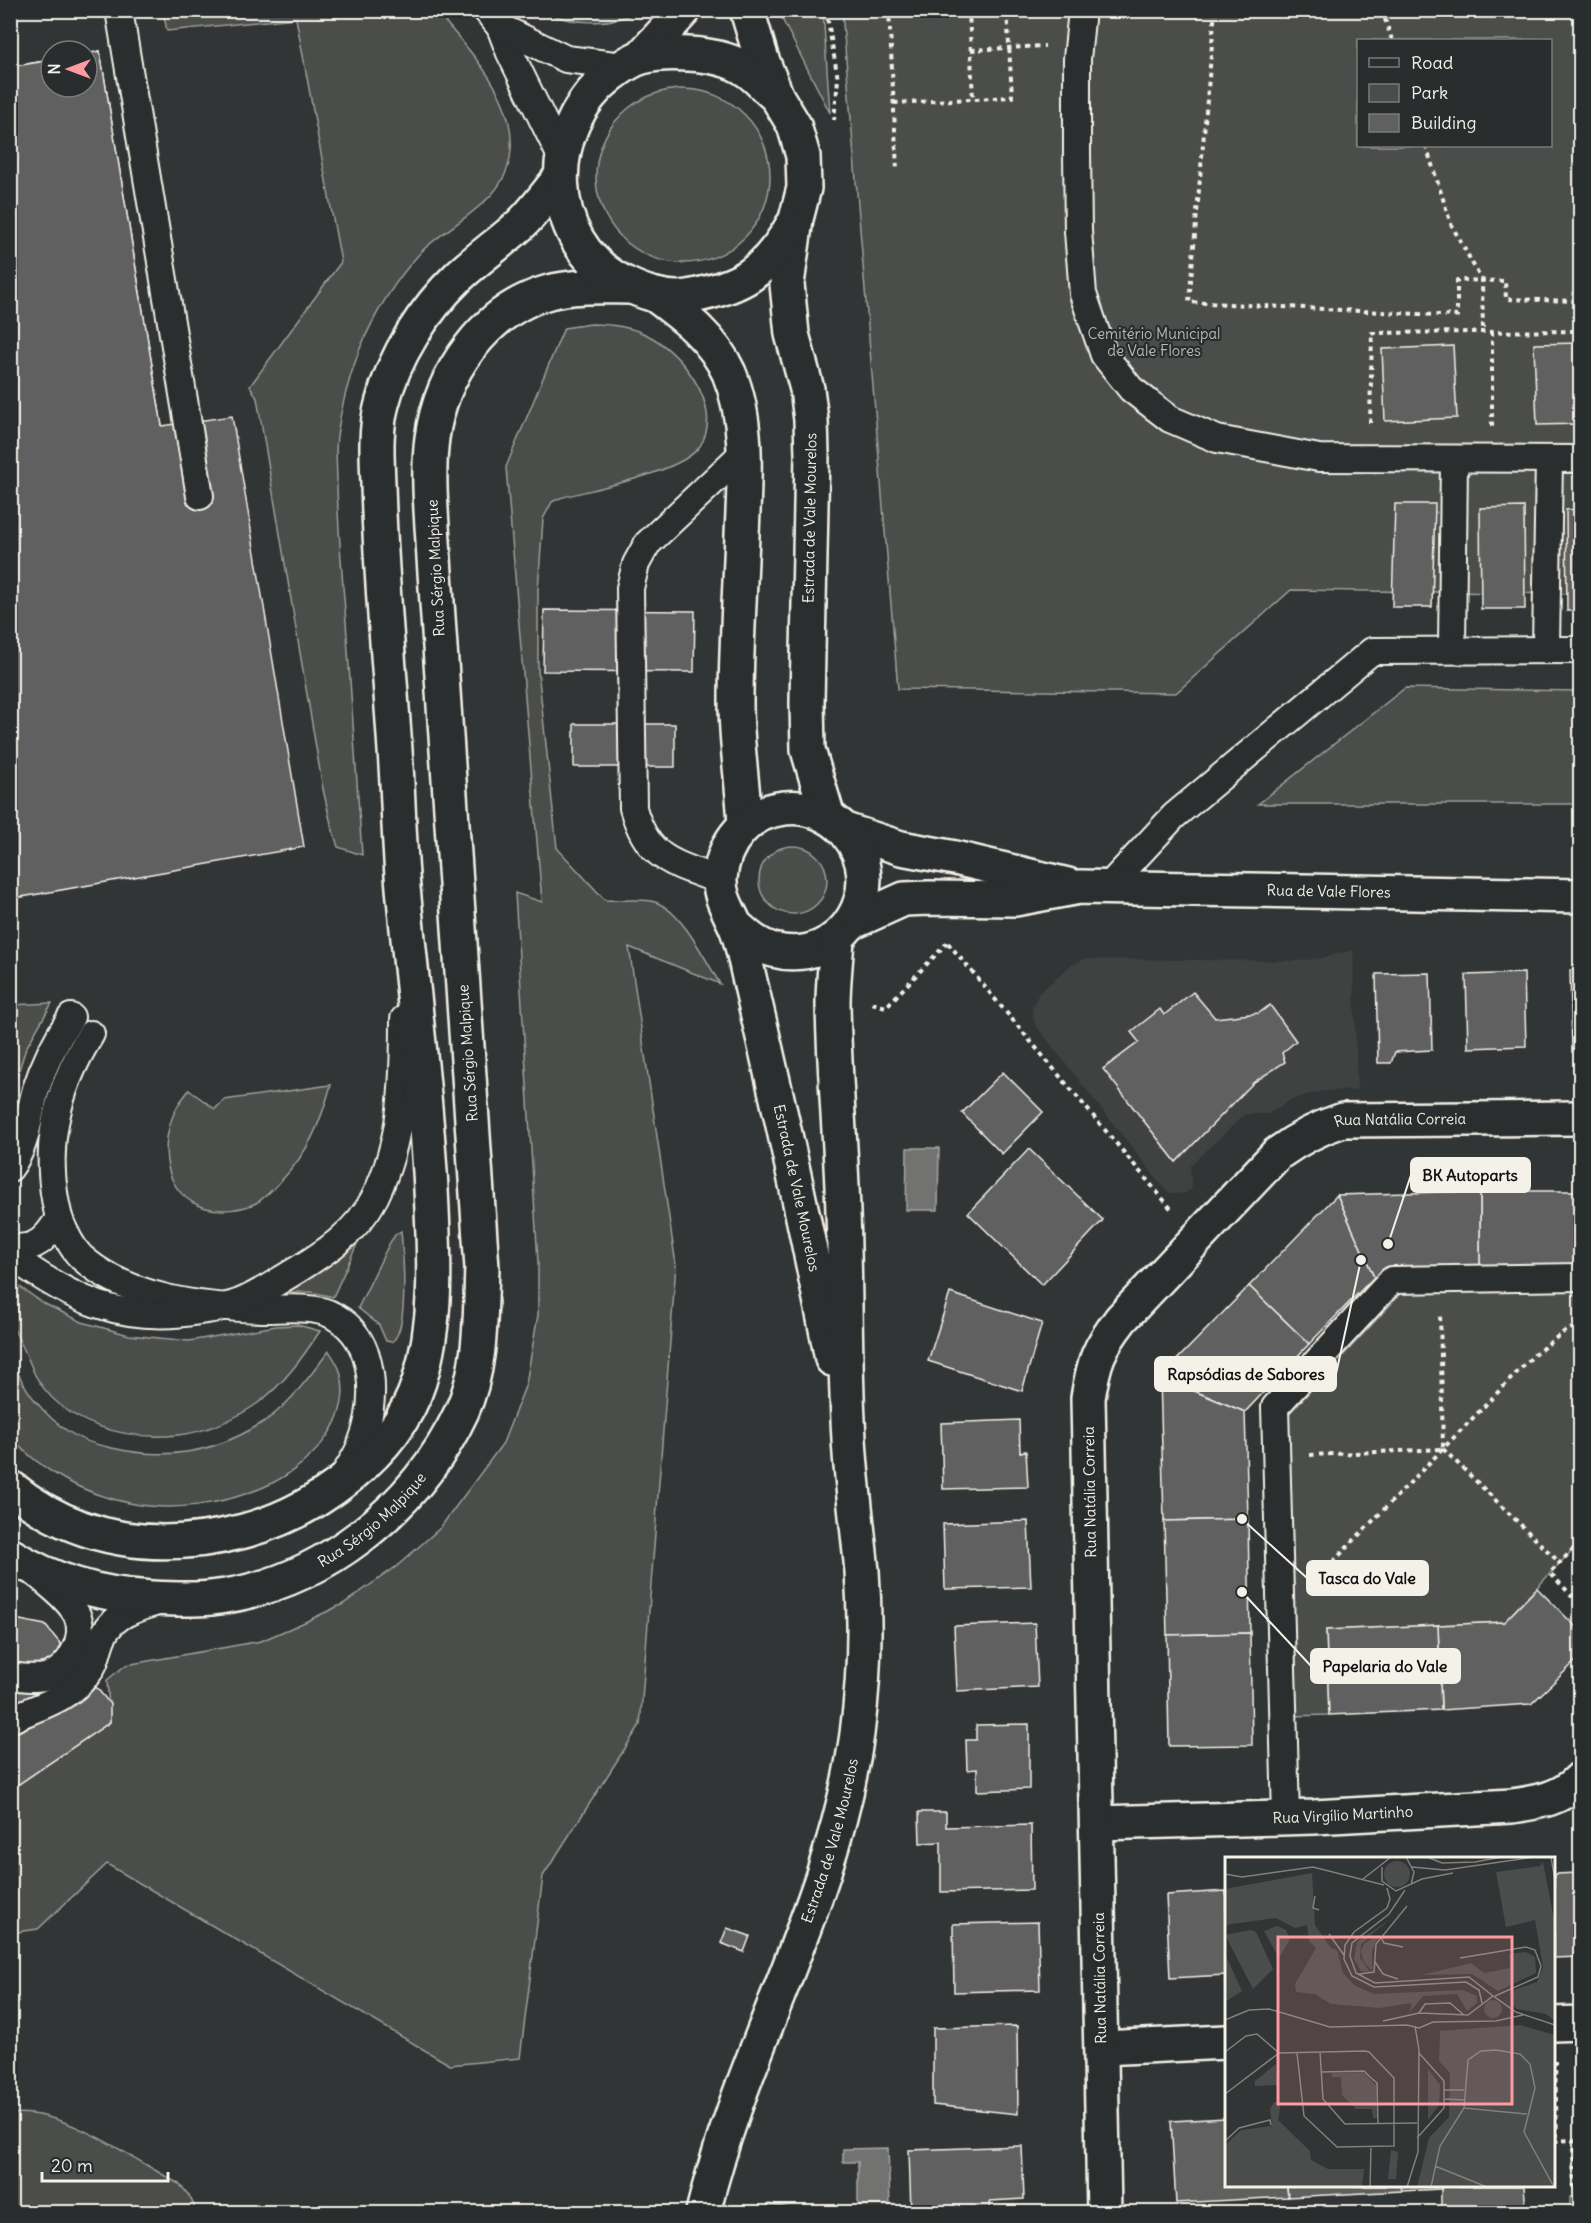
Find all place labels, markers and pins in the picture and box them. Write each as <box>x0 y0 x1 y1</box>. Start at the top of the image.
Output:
callout: BK Autoparts <box>1411 1158 1530 1192</box>
callout: Rapsódias de Sabores <box>1155 1357 1336 1391</box>
callout: Tasca do Vale <box>1307 1561 1428 1595</box>
callout: Papelaria do Vale <box>1311 1649 1460 1683</box>

